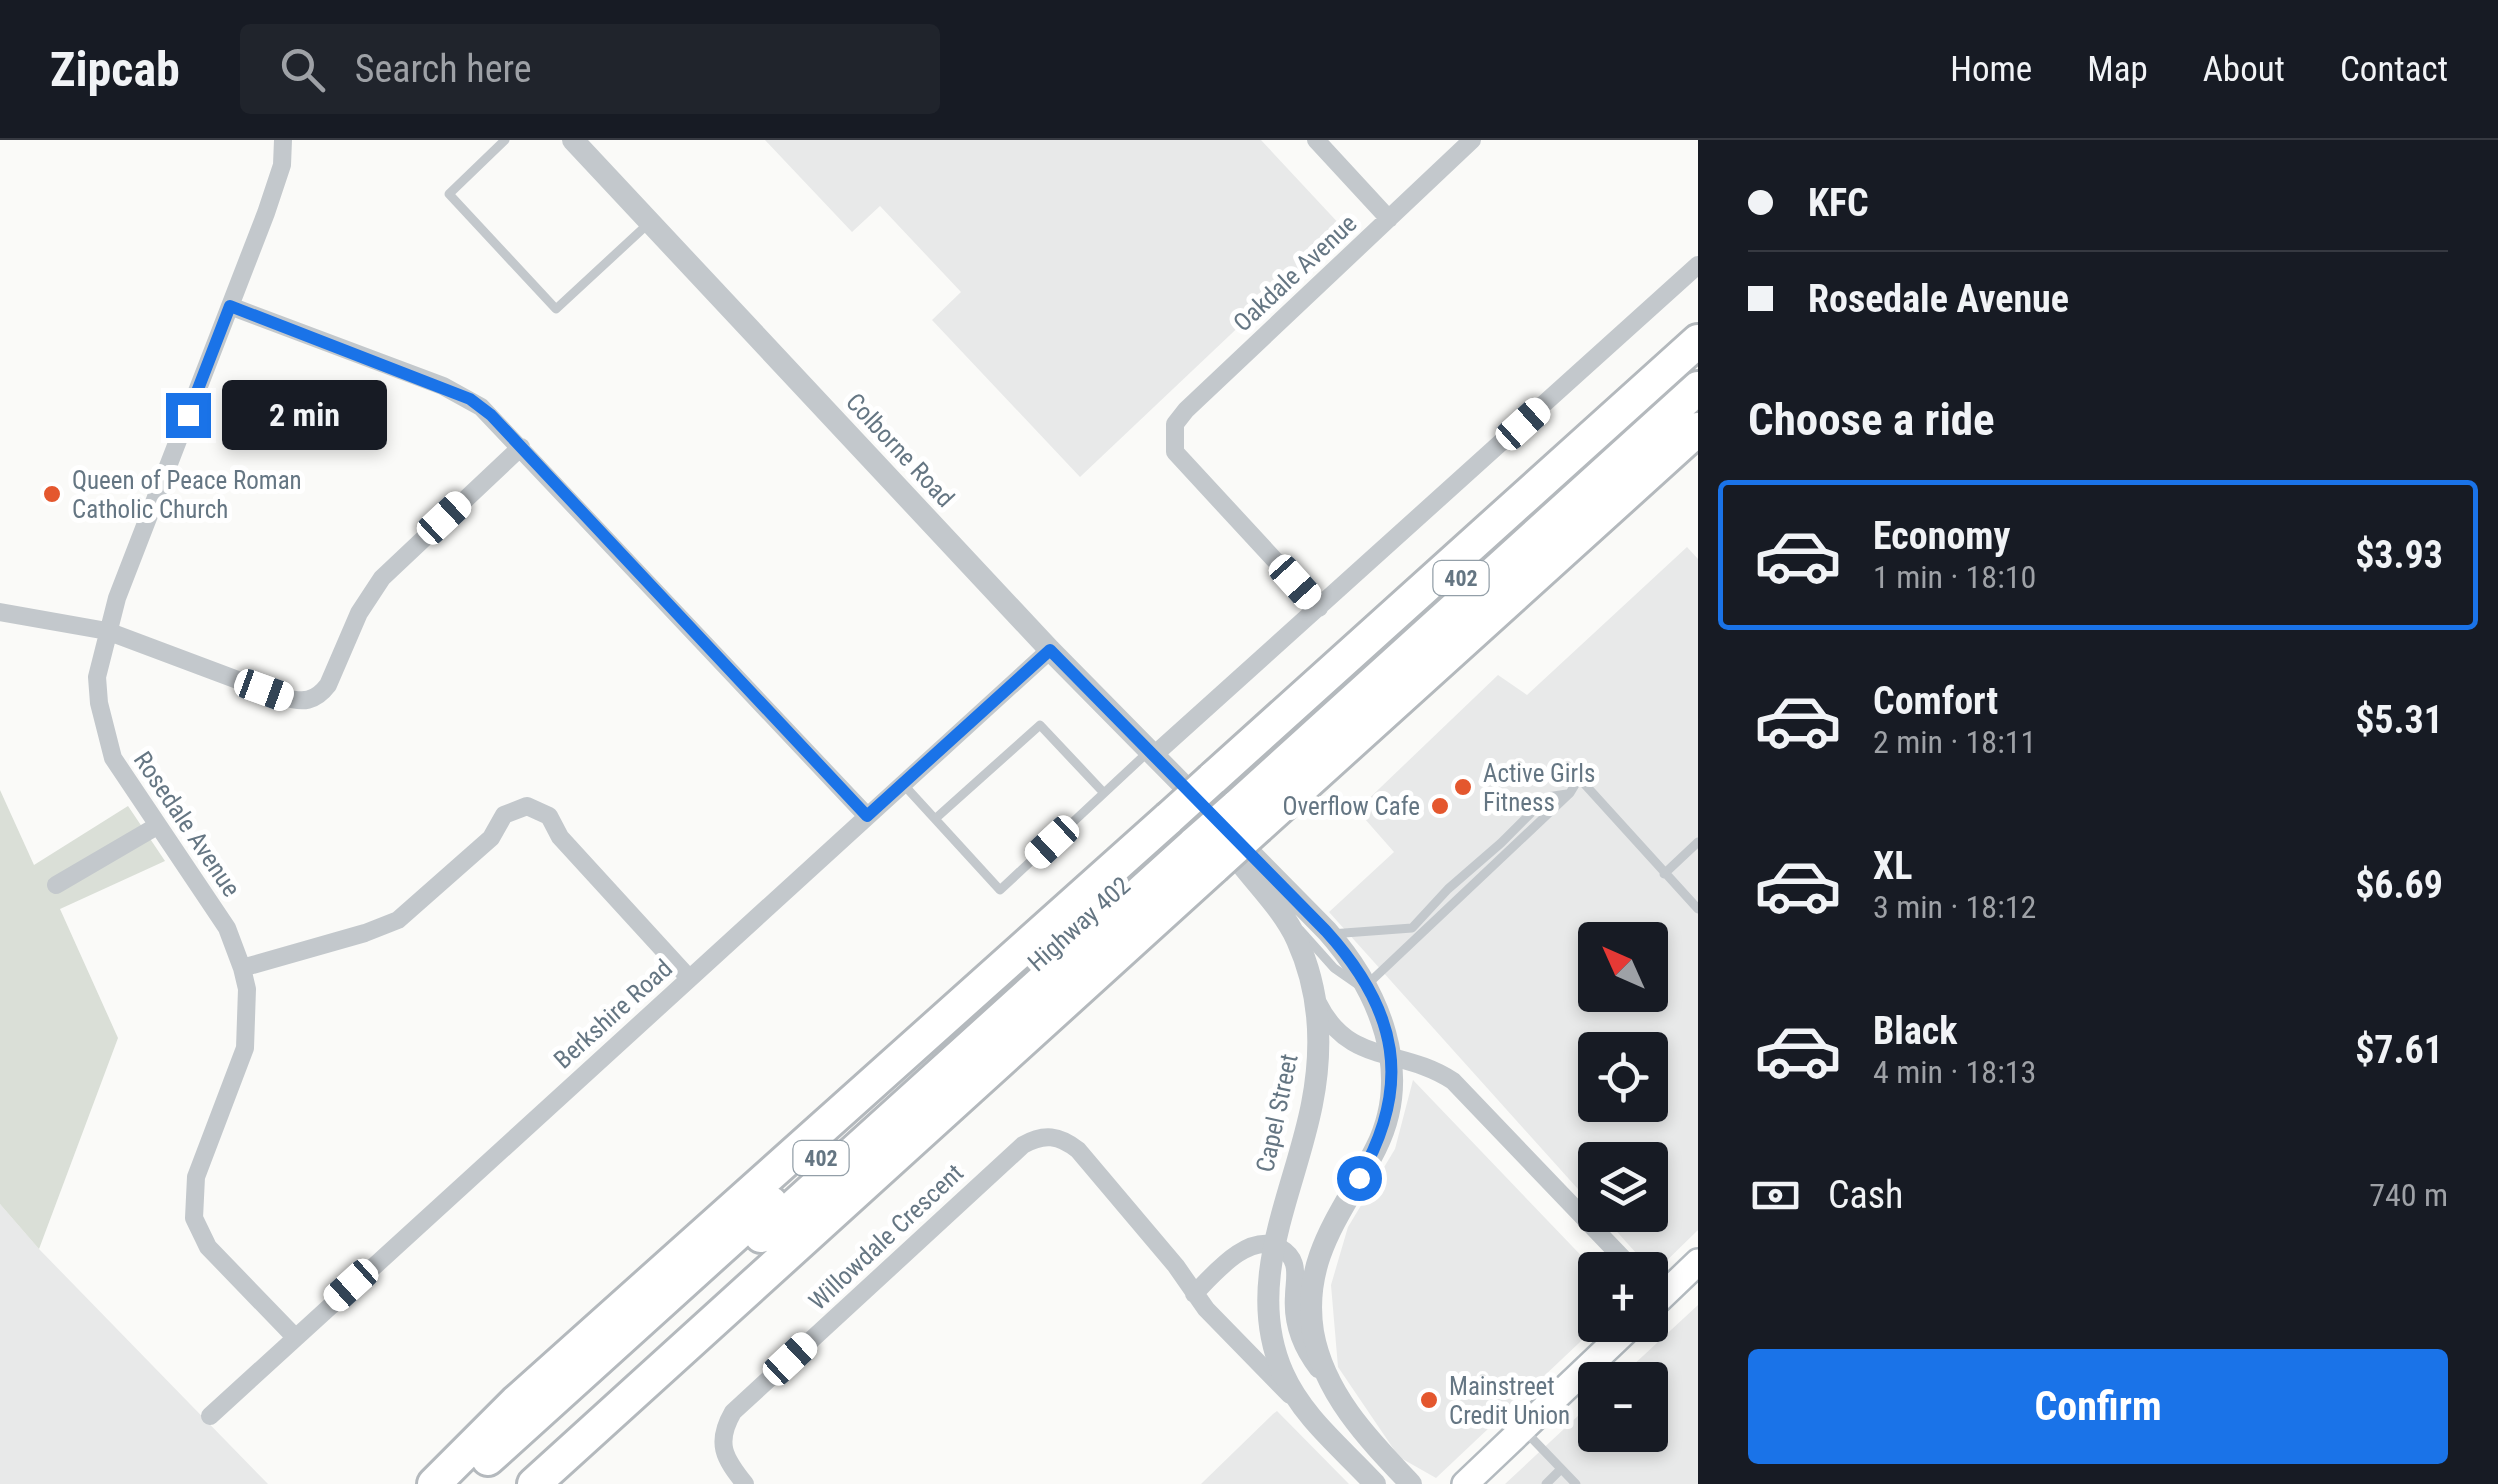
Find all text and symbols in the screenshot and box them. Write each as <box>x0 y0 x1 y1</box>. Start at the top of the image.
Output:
search box <box>240 24 940 114</box>
text: Zipcab <box>50 41 180 98</box>
icon: search <box>275 42 330 97</box>
text: Search here <box>355 47 532 91</box>
text: Home <box>1950 49 2032 90</box>
text: Map <box>2087 49 2148 90</box>
text: About <box>2203 49 2285 90</box>
text: Contact <box>2340 49 2448 90</box>
text: KFC <box>1808 181 1869 225</box>
street label: Oakdale Avenue <box>1227 209 1363 337</box>
text: Rosedale Avenue <box>1808 277 2069 321</box>
callout: 2 min <box>223 380 388 450</box>
street label: Colborne Road <box>840 387 960 513</box>
route end <box>166 393 211 438</box>
car <box>1491 393 1555 455</box>
text: Choose a ride <box>1748 393 1995 446</box>
text: 2 min <box>269 396 340 434</box>
place label: Queen of Peace Roman Catholic Church <box>72 466 302 524</box>
marker: Queen of Peace Roman Catholic Church <box>41 483 63 505</box>
car <box>412 487 476 549</box>
icon: car <box>1753 510 1843 600</box>
text: Economy <box>1873 514 2010 558</box>
text: $3.93 <box>2355 533 2443 577</box>
car <box>1264 550 1326 614</box>
text: 1 min · 18:10 <box>1873 558 2036 596</box>
road number: 402 <box>1434 561 1488 595</box>
car <box>231 666 297 714</box>
icon: car <box>1753 675 1843 765</box>
text: Comfort <box>1873 679 1998 723</box>
text: $5.31 <box>2355 698 2443 742</box>
text: 2 min · 18:11 <box>1873 723 2036 761</box>
street label: Rosedale Avenue <box>128 746 246 902</box>
place label: Active Girls Fitness <box>1483 759 1595 817</box>
marker: Active Girls Fitness <box>1452 776 1474 798</box>
place label: Overflow Cafe <box>1282 792 1420 821</box>
marker: Overflow Cafe <box>1429 795 1451 817</box>
car <box>1020 811 1084 873</box>
icon: car <box>1753 840 1843 930</box>
text: XL <box>1873 844 1912 888</box>
text: $6.69 <box>2355 863 2443 907</box>
street label: Highway 402 <box>1022 871 1136 977</box>
text: 3 min · 18:12 <box>1873 888 2036 926</box>
north arrow <box>1578 922 1668 1012</box>
map controls <box>1578 922 1668 1452</box>
street label: Berkshire Road <box>548 954 678 1074</box>
icon: car <box>1753 1005 1843 1095</box>
text: Black <box>1873 1009 1957 1053</box>
text: $7.61 <box>2355 1028 2443 1072</box>
button: locate <box>1578 1032 1668 1122</box>
street label: Capel Street <box>1250 1051 1304 1175</box>
text: 4 min · 18:13 <box>1873 1053 2036 1091</box>
road number: 402 <box>794 1141 848 1175</box>
button: layers <box>1578 1142 1668 1232</box>
route start <box>1337 1156 1382 1201</box>
street label: Willowdale Crescent <box>803 1158 969 1316</box>
icon: cash <box>1748 1168 1803 1223</box>
text: Cash <box>1828 1173 1903 1217</box>
text: 740 m <box>2369 1176 2448 1214</box>
button: + <box>1578 1252 1668 1342</box>
car <box>319 1254 383 1316</box>
car <box>758 1328 822 1390</box>
button: Confirm <box>1748 1349 2448 1464</box>
button: − <box>1578 1362 1668 1452</box>
place label: Mainstreet Credit Union <box>1449 1372 1570 1430</box>
marker: Mainstreet Credit Union <box>1418 1389 1440 1411</box>

